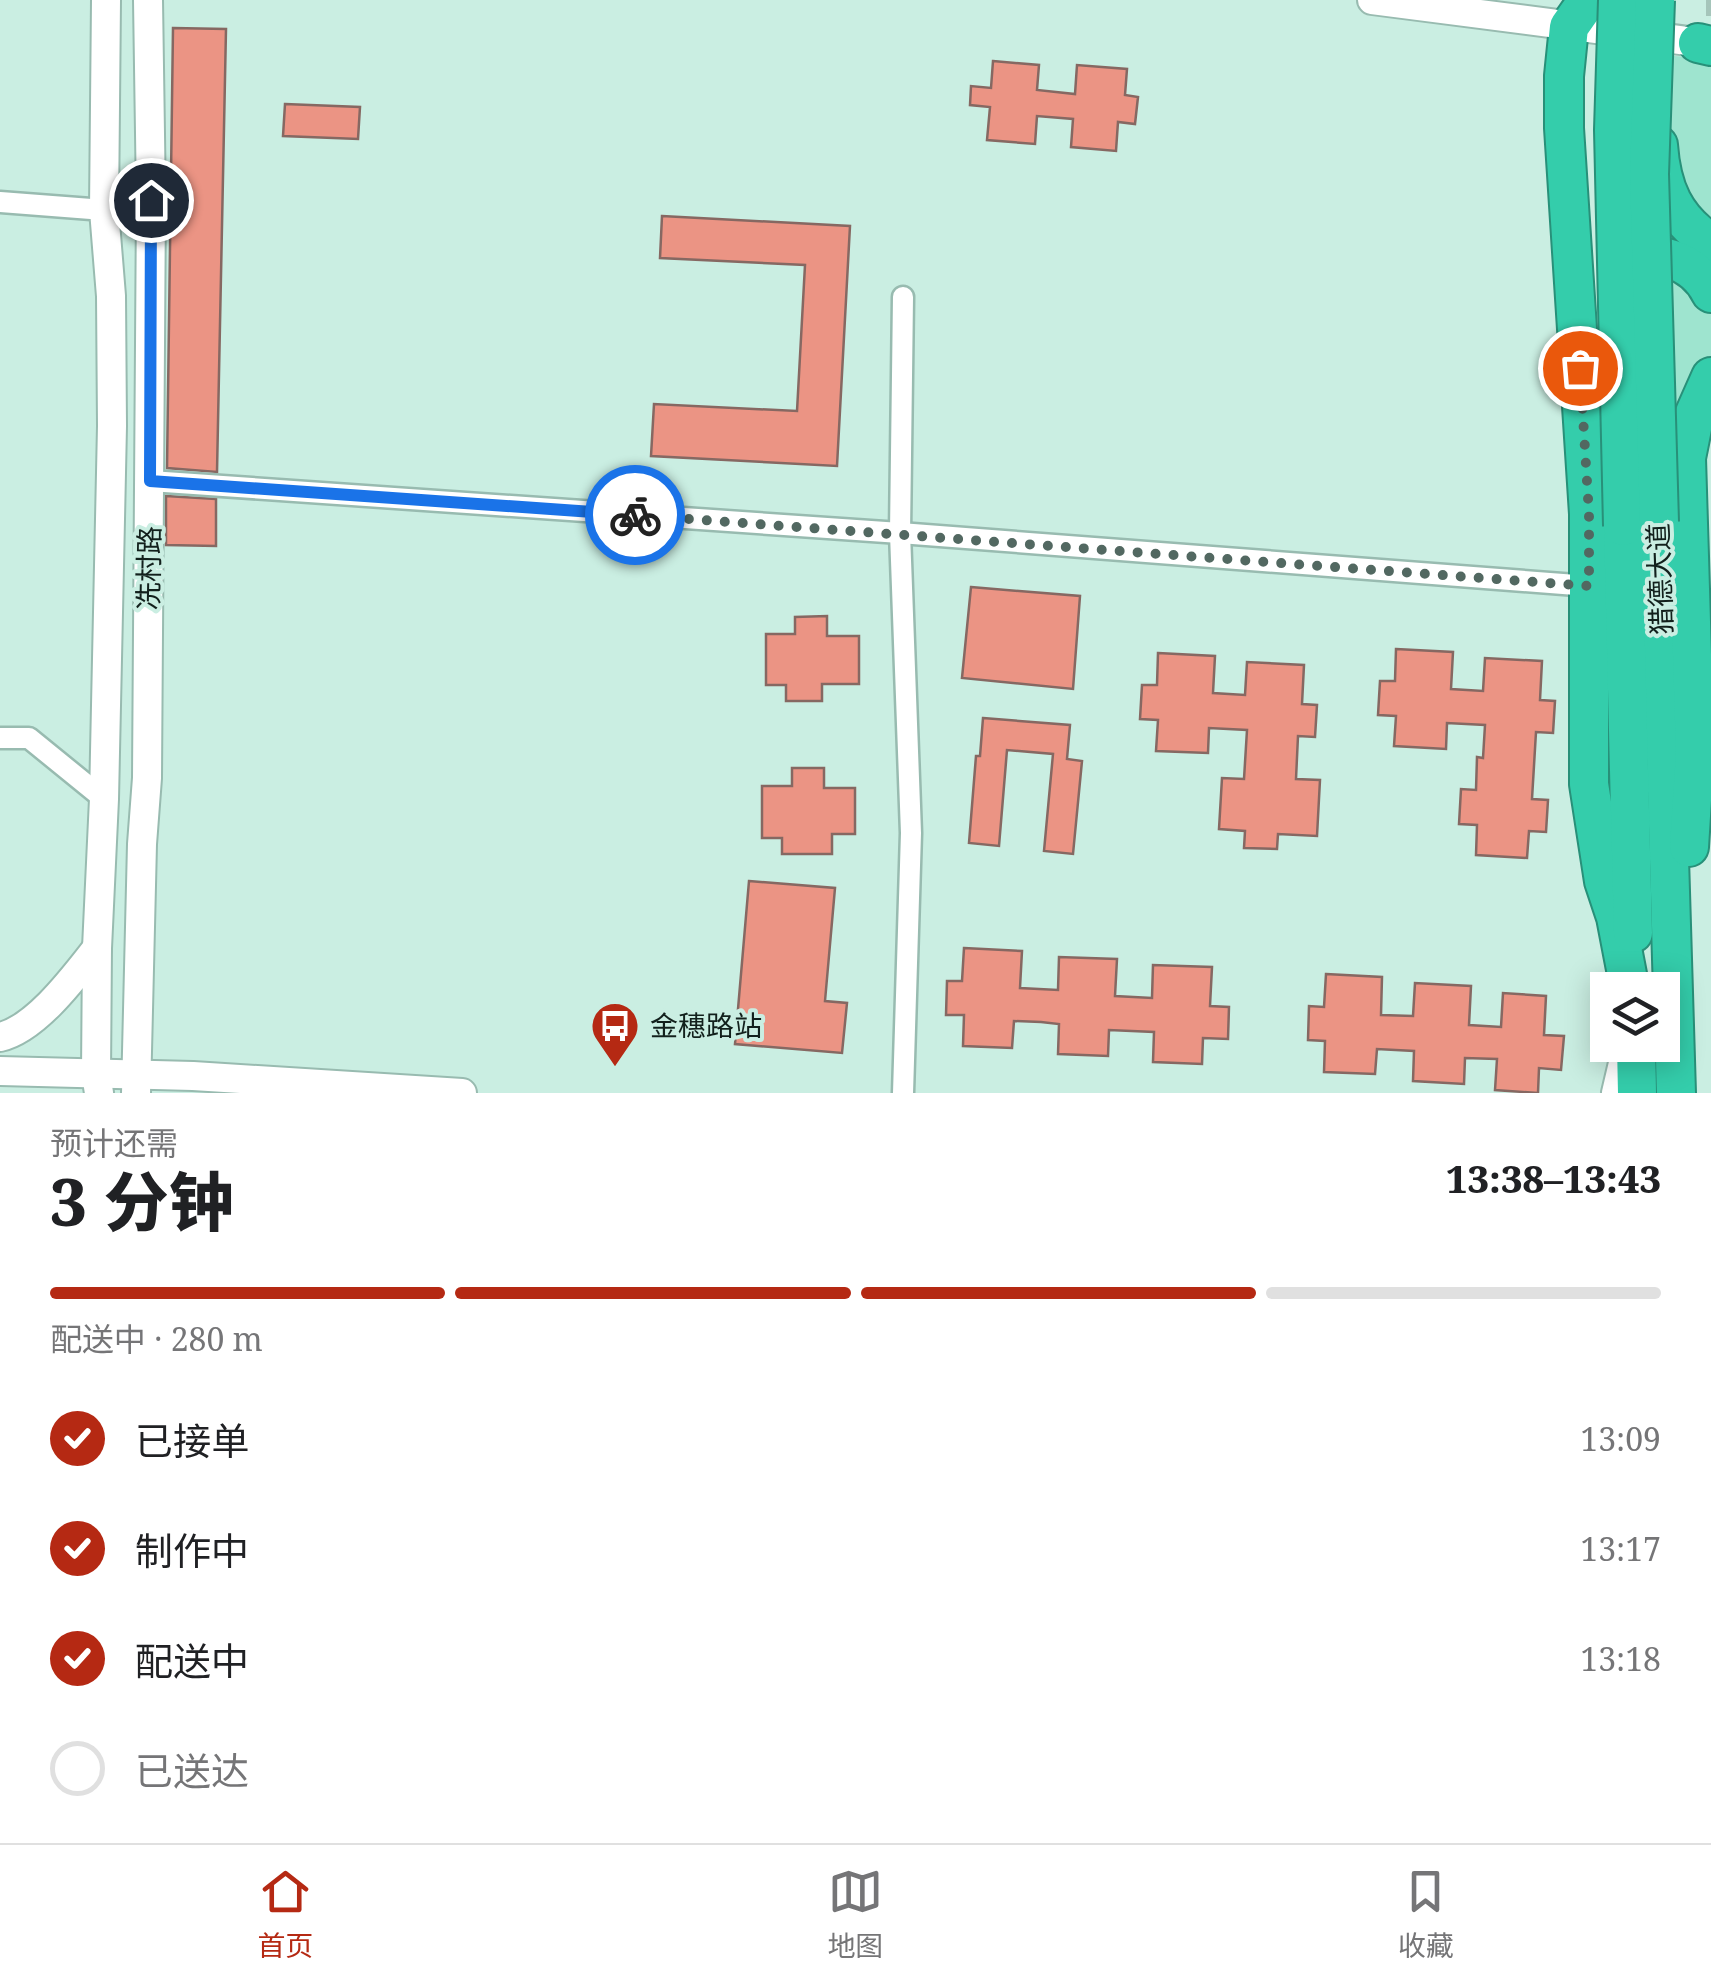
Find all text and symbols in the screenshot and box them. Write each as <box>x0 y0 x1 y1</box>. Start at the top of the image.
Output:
pin <box>109 158 194 243</box>
icon: home <box>124 173 179 228</box>
pin <box>1538 326 1623 411</box>
icon: bag <box>1553 341 1608 396</box>
courier <box>585 465 685 565</box>
icon: bike <box>608 488 663 543</box>
street label: 猎德大道 <box>1638 522 1680 636</box>
street label: 冼村路 <box>128 526 168 610</box>
map controls <box>1590 972 1680 1062</box>
button: layers <box>1590 972 1680 1062</box>
bus stop icon: 金穗路站 <box>589 1000 641 1068</box>
place label: 金穗路站 <box>650 1006 762 1044</box>
text: 预计还需 <box>50 1121 178 1164</box>
text: 13:38–13:43 <box>1446 1152 1661 1204</box>
text: 3 分钟 <box>50 1157 234 1245</box>
text: 配送中 · 280 m <box>50 1317 263 1360</box>
icon: check <box>50 1411 105 1466</box>
text: 已接单 <box>135 1414 249 1466</box>
text: 13:09 <box>1580 1417 1661 1460</box>
icon: check <box>50 1521 105 1576</box>
text: 制作中 <box>135 1524 249 1576</box>
text: 13:17 <box>1580 1527 1661 1570</box>
icon: check <box>50 1631 105 1686</box>
text: 配送中 <box>135 1634 249 1686</box>
text: 13:18 <box>1580 1637 1661 1680</box>
text: 已送达 <box>135 1744 249 1796</box>
tab: 首页 <box>257 1864 313 1964</box>
tab: 地图 <box>827 1864 884 1964</box>
tab: 收藏 <box>1398 1864 1454 1964</box>

